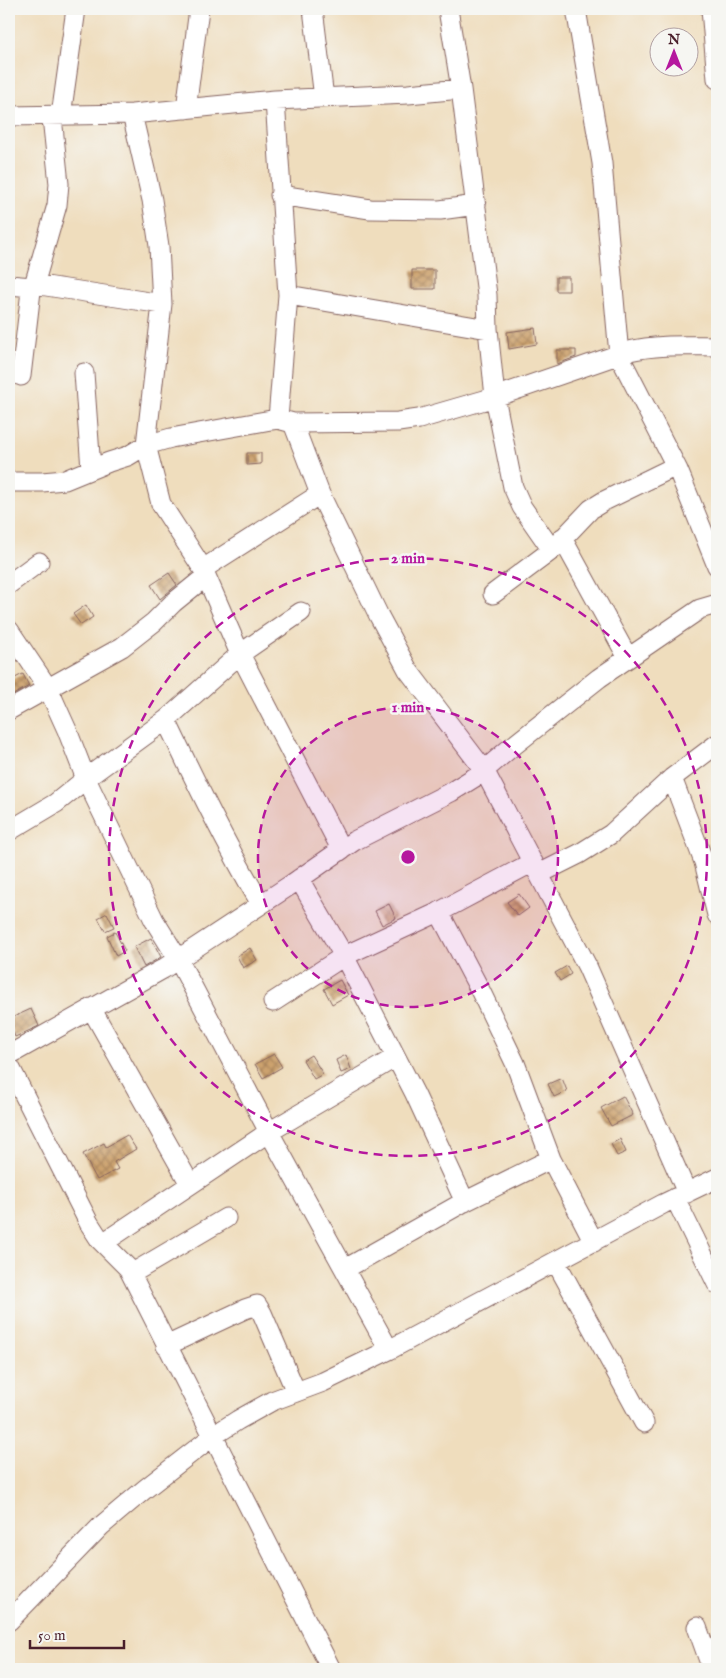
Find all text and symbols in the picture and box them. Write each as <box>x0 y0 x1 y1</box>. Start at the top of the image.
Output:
north arrow <box>648 28 698 78</box>
text: N <box>667 31 680 49</box>
text: 2 min <box>391 549 425 568</box>
text: 1 min <box>392 698 424 717</box>
centre of rings <box>399 848 417 866</box>
scale bar <box>30 1618 124 1650</box>
text: 50 m <box>38 1626 66 1645</box>

